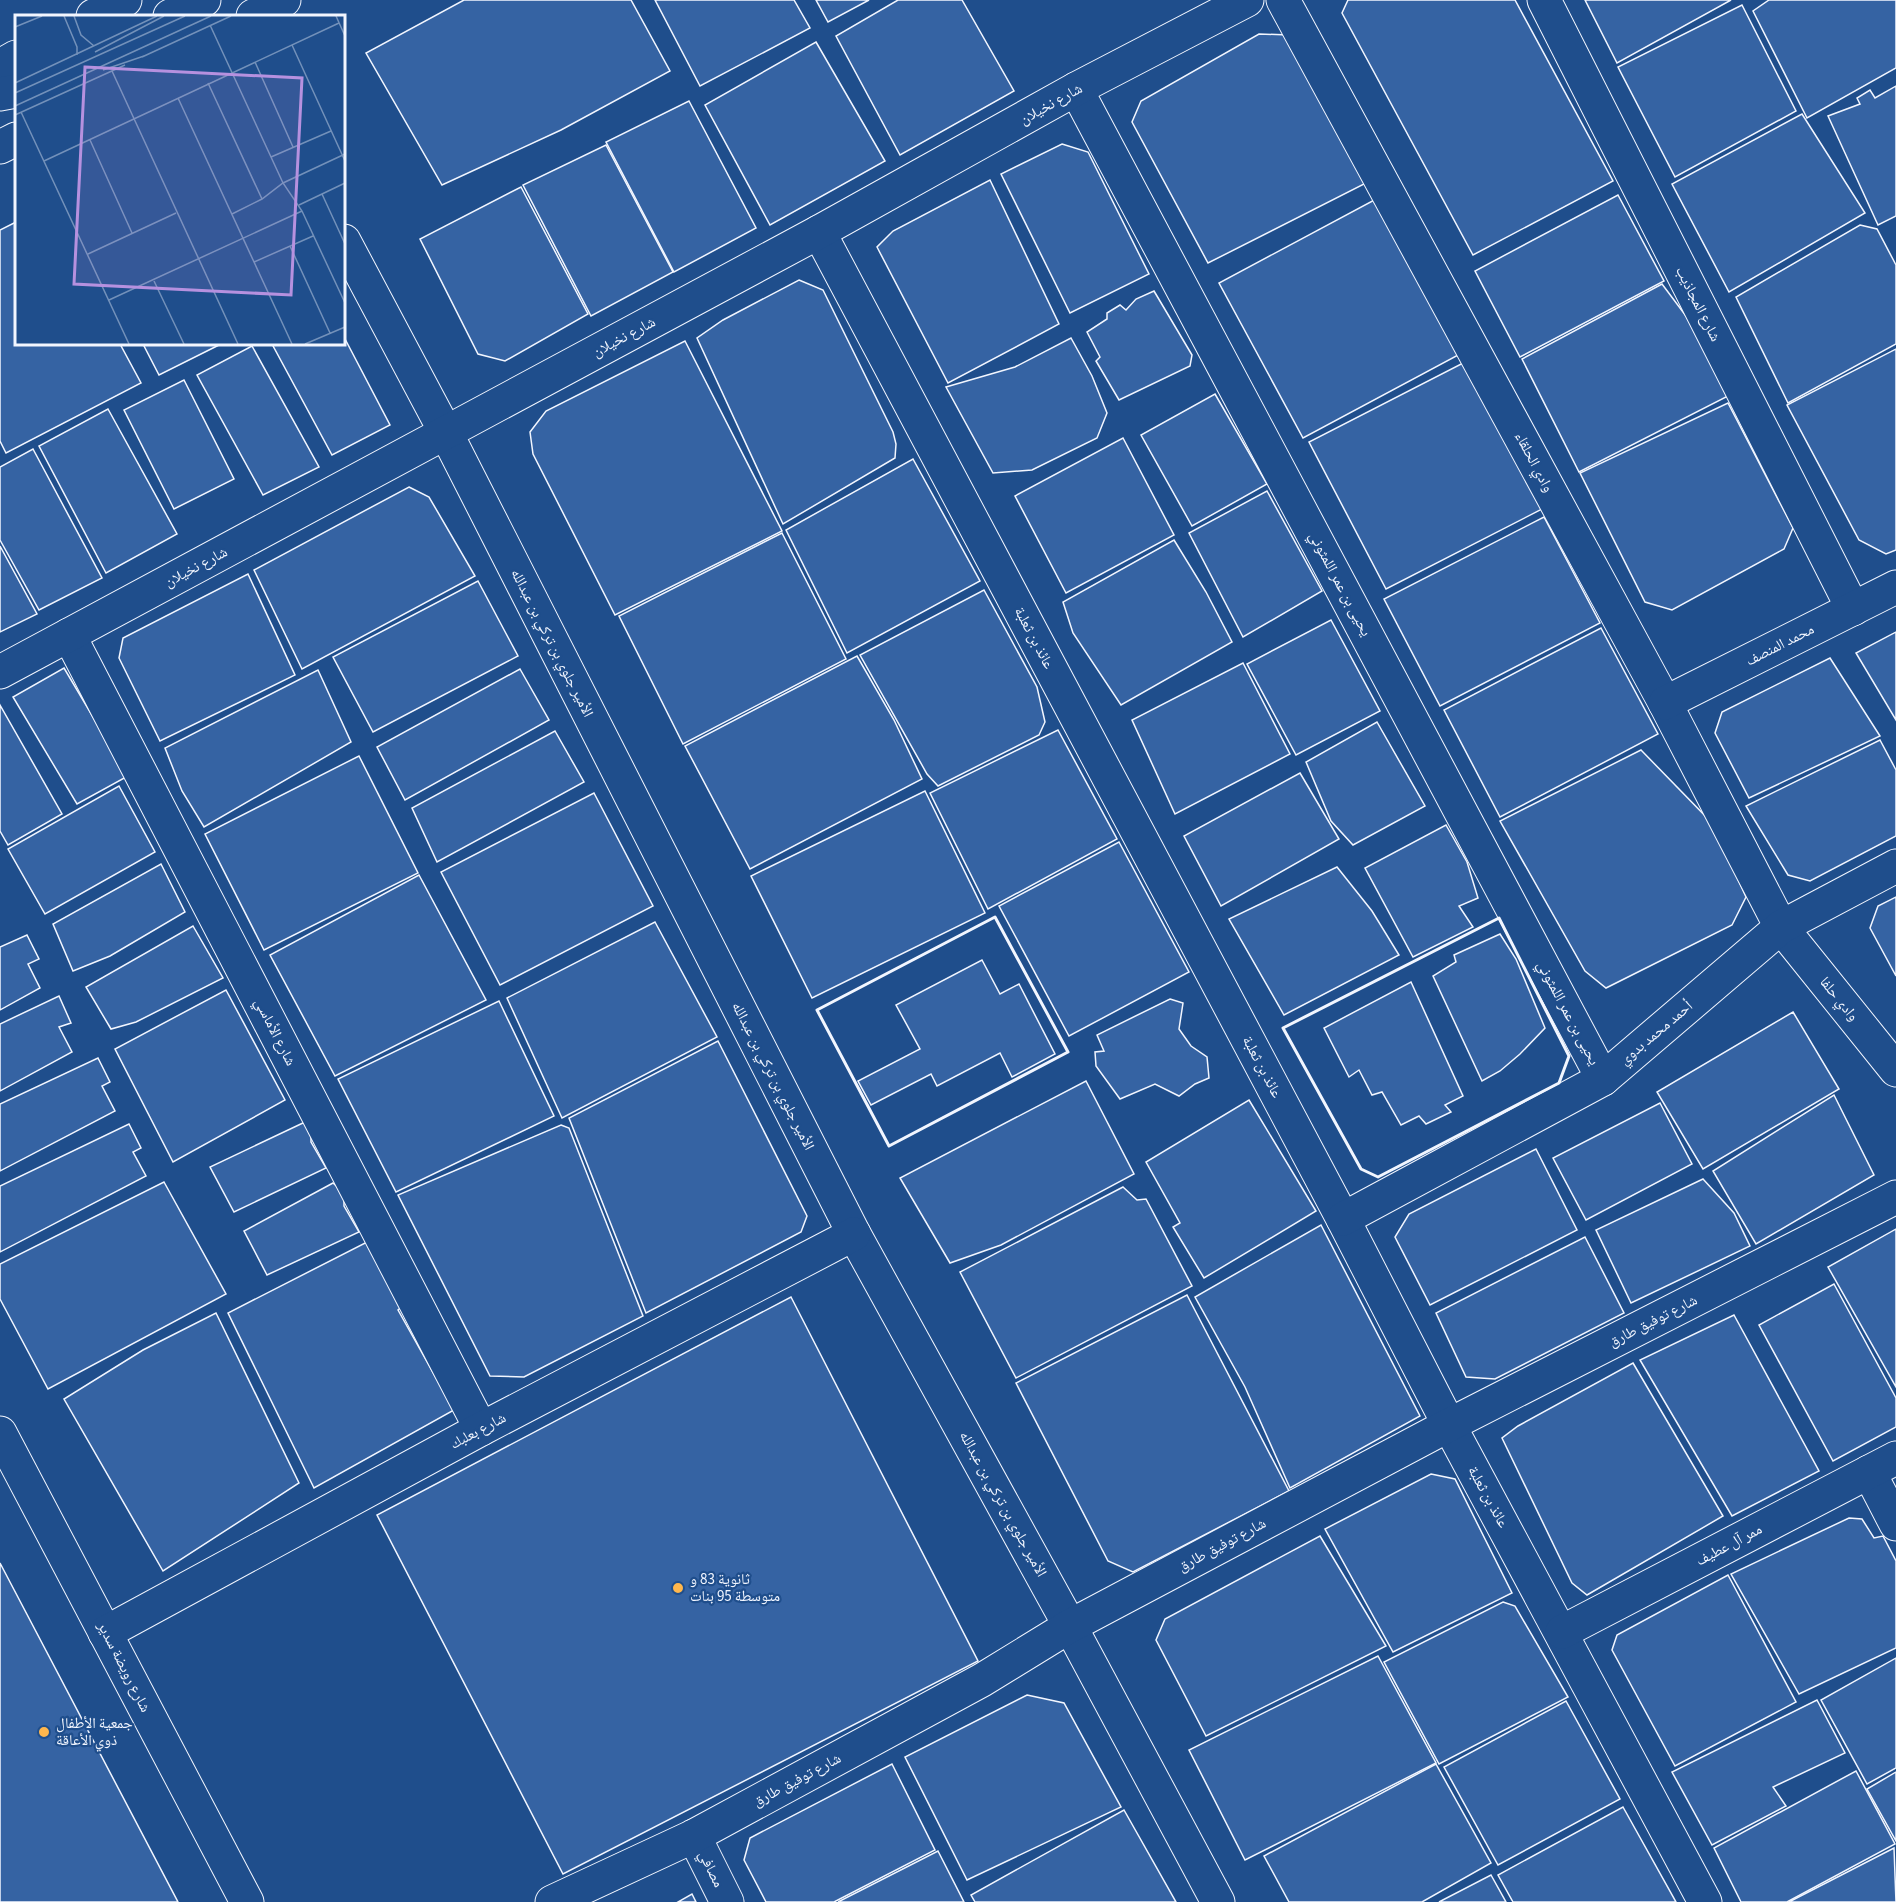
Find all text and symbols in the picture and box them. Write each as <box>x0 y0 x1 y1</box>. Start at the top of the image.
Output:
inset map <box>15 15 345 345</box>
street label: شارع نخيلان <box>1016 78 1086 130</box>
street label: شارع المجاذيب <box>1670 263 1726 345</box>
street label: شارع نخيلان <box>589 311 659 362</box>
street label: وادي الحلقاء <box>1509 428 1559 496</box>
street label: يحيى بن عمر اللمثوني <box>1303 528 1377 641</box>
street label: شارع نخيلان <box>161 541 231 592</box>
street label: الأمير جلوي بن تركي بن عبدالله <box>505 565 599 721</box>
street label: عائذ بن ثعلبة <box>1009 603 1059 673</box>
street label: محمد المنصف <box>1742 619 1818 671</box>
street label: يحيى بن عمر اللمثوني <box>1531 957 1605 1070</box>
street label: وادي حلفا <box>1814 972 1863 1026</box>
street label: شارع الأماسي <box>248 994 301 1070</box>
street label: أحمد محمد بدوي <box>1615 996 1698 1071</box>
street label: الأمير جلوي بن تركي بن عبدالله <box>726 998 820 1154</box>
street label: عائذ بن ثعلبة <box>1237 1032 1287 1102</box>
street label: شارع توفيق طارق <box>1605 1290 1701 1352</box>
street label: شارع بعلبك <box>446 1407 510 1455</box>
street label: الأمير جلوي بن تركي بن عبدالله <box>953 1427 1052 1581</box>
street label: عائذ بن ثعلبة <box>1462 1462 1514 1532</box>
street label: شارع توفيق طارق <box>1174 1513 1270 1577</box>
street label: ممر آل عطيف <box>1692 1519 1766 1571</box>
place label: ثانوية 83 و متوسطة 95 بنات <box>690 1569 780 1607</box>
marker: ثانوية 83 و متوسطة 95 بنات <box>671 1581 685 1595</box>
street label: شارع رويضة سدير <box>92 1617 156 1716</box>
place label: جمعية الأطفال ذوي الأعاقة <box>56 1713 133 1751</box>
marker: جمعية الأطفال ذوي الأعاقة <box>37 1725 51 1739</box>
street label: شارع توفيق طارق <box>749 1748 845 1812</box>
street label: مصافي <box>692 1847 729 1892</box>

